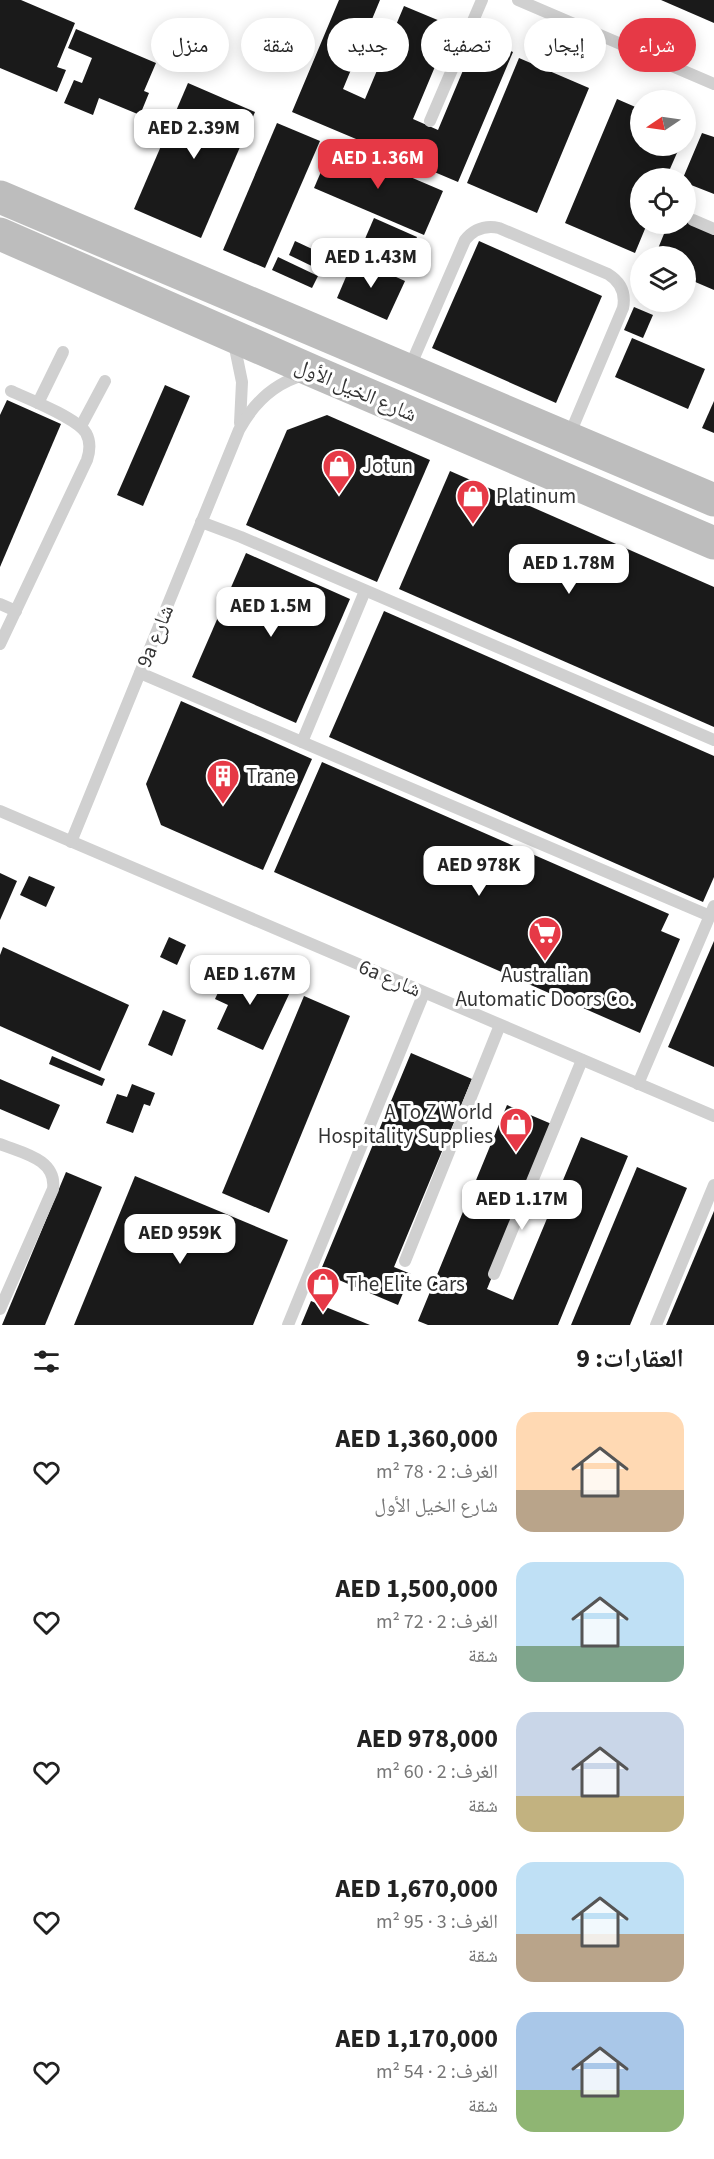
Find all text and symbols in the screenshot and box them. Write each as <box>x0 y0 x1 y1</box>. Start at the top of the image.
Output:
chip: منزل <box>151 18 229 72</box>
chip: شقة <box>241 18 315 72</box>
chip: جديد <box>327 18 409 72</box>
chip: تصفية <box>421 18 512 72</box>
chip: إيجار <box>524 18 606 72</box>
chip: شراء <box>618 18 696 72</box>
north arrow <box>630 90 696 156</box>
map controls <box>630 90 696 312</box>
pin: AED 2.39M <box>125 109 263 160</box>
text: AED 2.39M <box>148 114 240 142</box>
pin: AED 1.36M <box>309 139 447 190</box>
text: AED 1.36M <box>332 144 424 172</box>
button: locate <box>630 168 696 234</box>
pin: AED 1.43M <box>302 238 440 289</box>
text: AED 1.43M <box>325 243 417 271</box>
button: layers <box>630 246 696 312</box>
street label: شارع الخيل الأول <box>290 351 422 429</box>
shop icon: Jotun <box>321 448 357 495</box>
place label: Jotun <box>362 451 413 481</box>
shop icon: Platinum <box>455 478 491 525</box>
place label: Platinum <box>496 481 576 511</box>
pin: AED 1.78M <box>500 544 638 595</box>
text: AED 1.78M <box>523 549 615 577</box>
pin: AED 1.5M <box>209 587 333 638</box>
text: AED 1.5M <box>230 592 312 620</box>
street label: 9a شارع <box>129 600 181 672</box>
building icon: Trane <box>205 758 241 805</box>
place label: Trane <box>246 761 296 791</box>
pin: AED 978K <box>417 846 541 897</box>
text: AED 978K <box>437 851 521 879</box>
supermarket icon: Australian Automatic Doors Co. <box>527 915 563 962</box>
street label: 6a شارع <box>354 951 426 1005</box>
pin: AED 1.67M <box>181 955 319 1006</box>
text: AED 1.67M <box>204 960 296 988</box>
place label: Australian Automatic Doors Co. <box>456 960 634 1014</box>
place label: A To Z World Hospitality Supplies <box>318 1097 493 1151</box>
shop icon: A To Z World Hospitality Supplies <box>498 1106 534 1153</box>
pin: AED 1.17M <box>453 1180 591 1231</box>
text: AED 1.17M <box>476 1185 568 1213</box>
pin: AED 959K <box>118 1214 242 1265</box>
text: AED 959K <box>138 1219 222 1247</box>
shop icon: The Elite Cars <box>305 1266 341 1313</box>
place label: The Elite Cars <box>346 1269 465 1299</box>
text: العقارات: 9 <box>576 1340 684 1377</box>
icon: filters <box>30 1345 63 1378</box>
text: AED 1,360,000 <box>335 1420 498 1457</box>
icon: home <box>564 1436 636 1508</box>
icon: heart <box>30 1456 63 1489</box>
text: الغرف: 2 · 78 m² <box>376 1458 498 1486</box>
text: شارع الخيل الأول <box>374 1492 498 1520</box>
text: AED 1,500,000 <box>335 1570 498 1607</box>
icon: home <box>564 1586 636 1658</box>
icon: heart <box>30 1606 63 1639</box>
text: الغرف: 2 · 72 m² <box>376 1608 498 1636</box>
text: شقة <box>468 1642 498 1670</box>
text: AED 978,000 <box>357 1720 498 1757</box>
icon: home <box>564 1736 636 1808</box>
icon: heart <box>30 1756 63 1789</box>
text: الغرف: 2 · 60 m² <box>376 1758 498 1786</box>
text: شقة <box>468 1792 498 1820</box>
text: AED 1,670,000 <box>335 1870 498 1907</box>
icon: home <box>564 1886 636 1958</box>
icon: heart <box>30 1906 63 1939</box>
text: الغرف: 3 · 95 m² <box>376 1908 498 1936</box>
text: شقة <box>468 1942 498 1970</box>
text: AED 1,170,000 <box>335 2020 498 2057</box>
icon: home <box>564 2036 636 2108</box>
icon: heart <box>30 2056 63 2089</box>
text: الغرف: 2 · 54 m² <box>376 2058 498 2086</box>
text: شقة <box>468 2092 498 2120</box>

